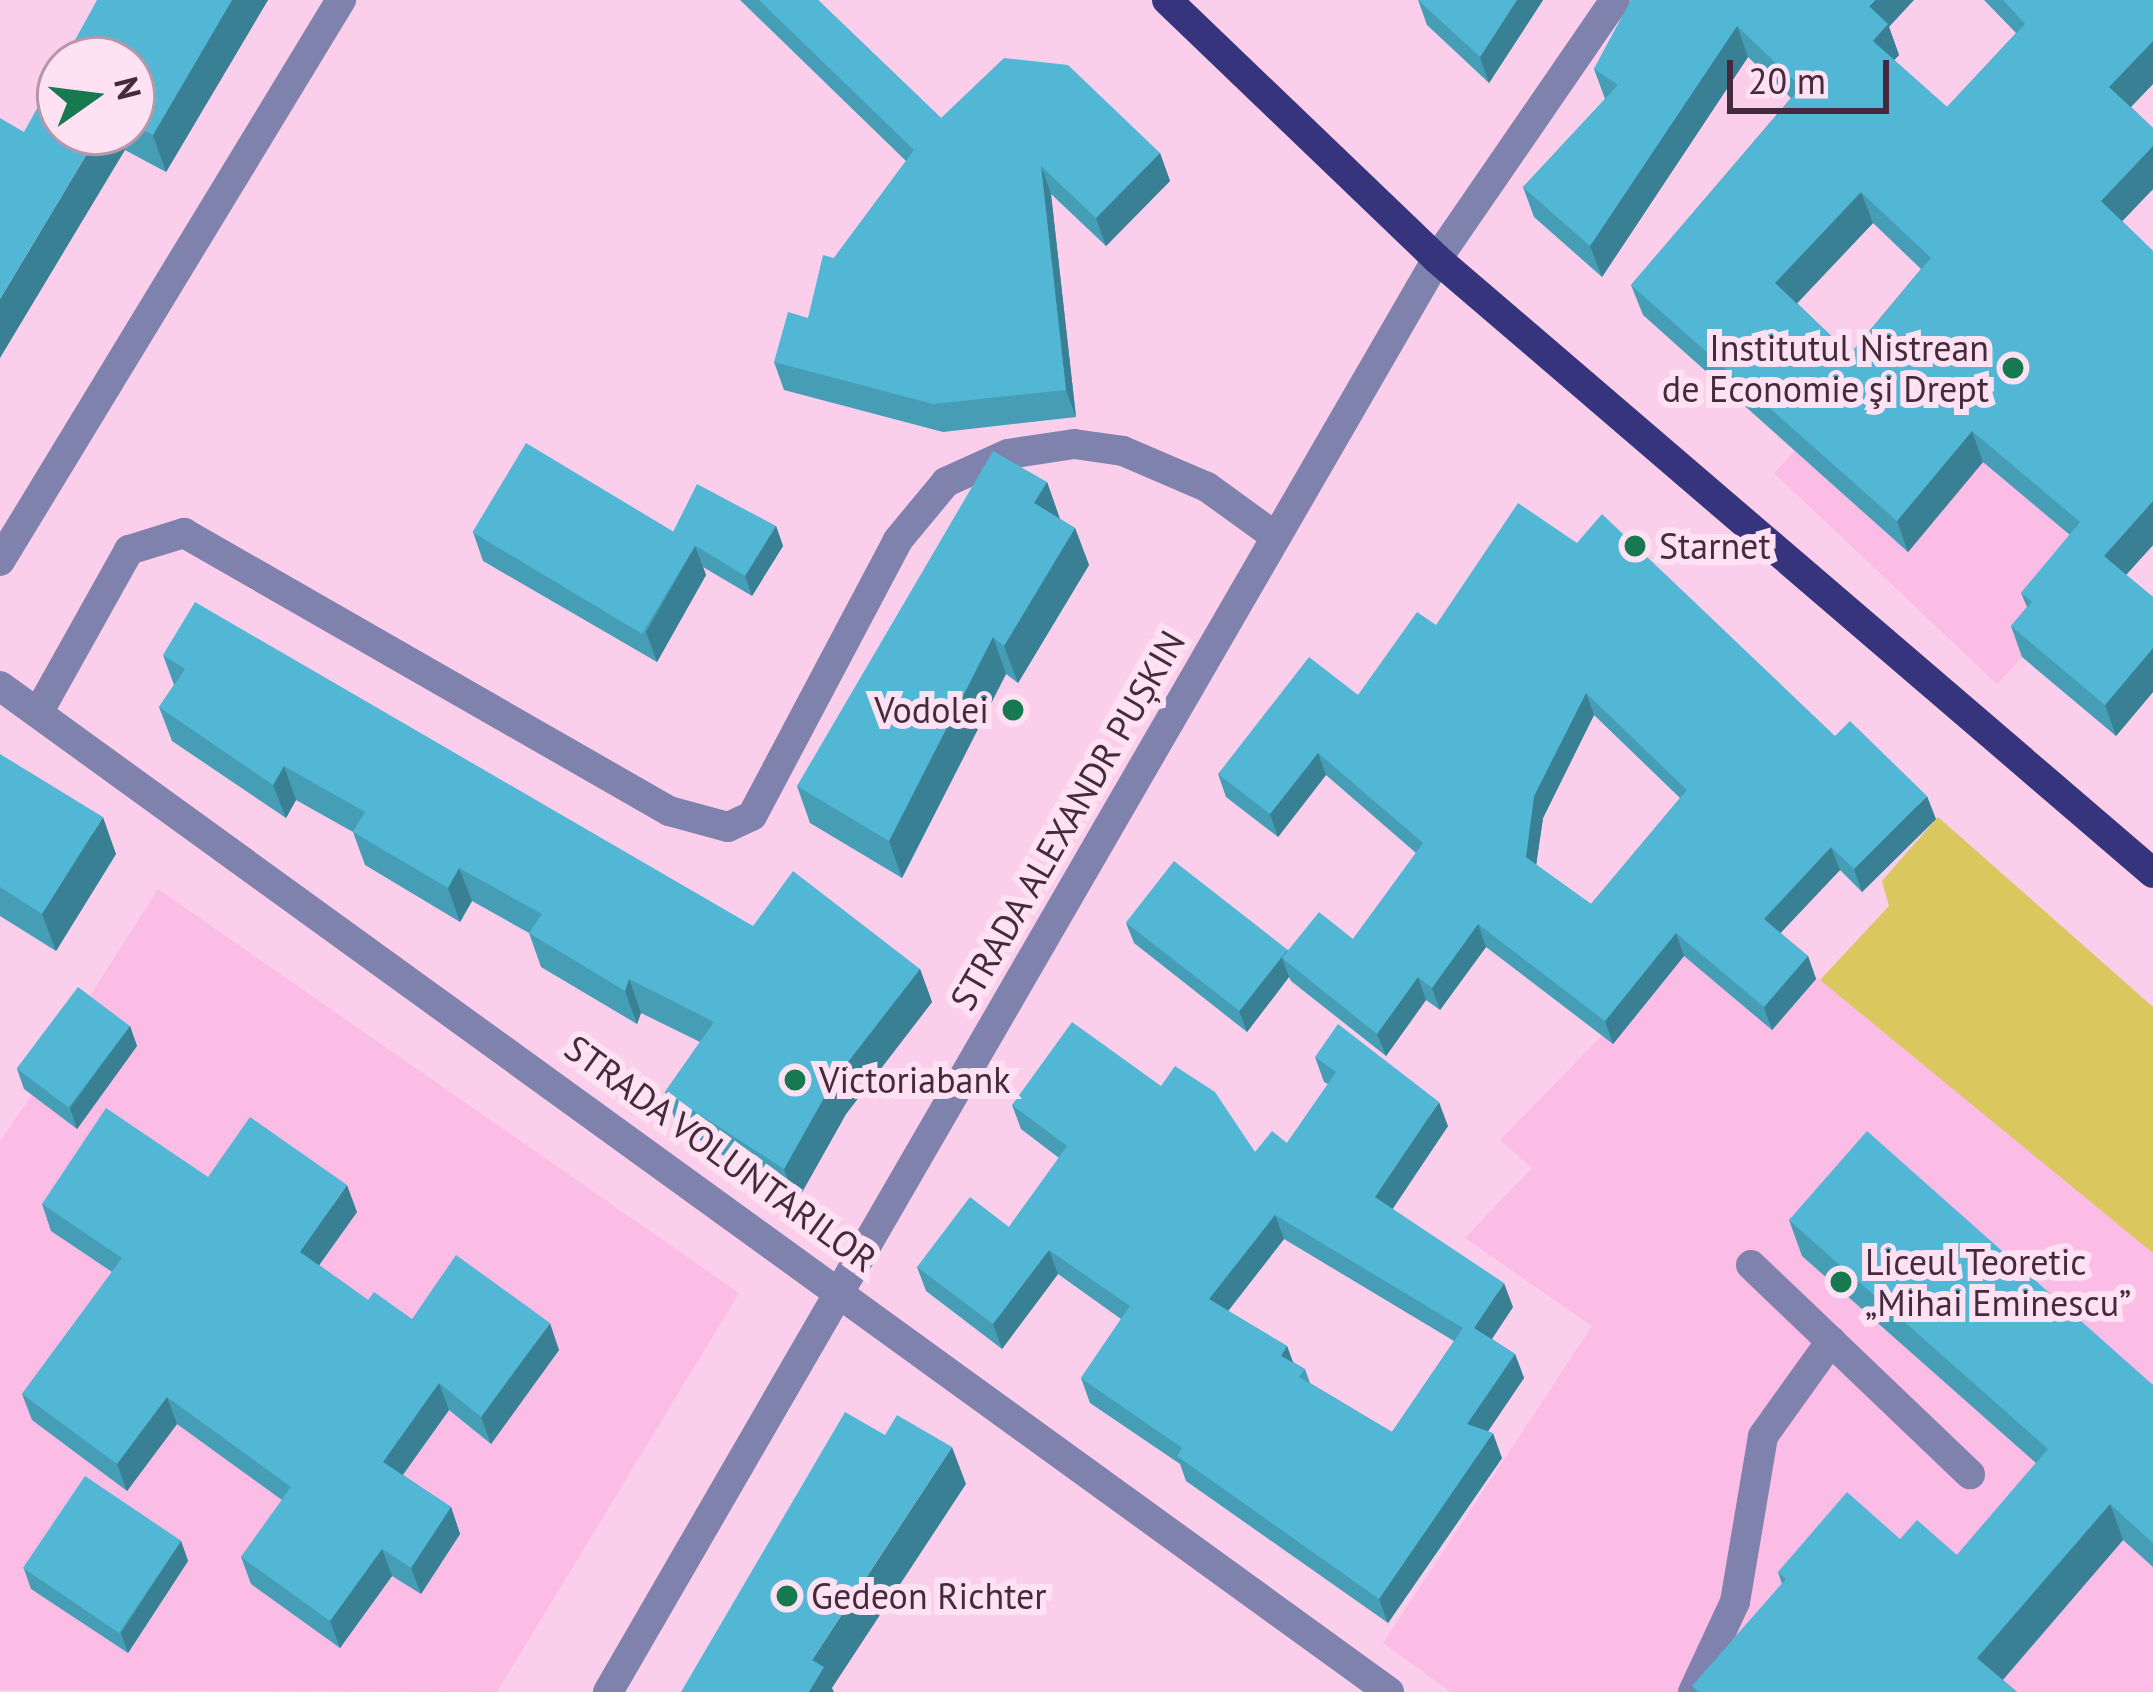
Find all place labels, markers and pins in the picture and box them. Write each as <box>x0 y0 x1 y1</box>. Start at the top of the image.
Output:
place label: Institutul Nistrean de Economie şi Drept <box>1662 325 1989 410</box>
marker: Institutul Nistrean de Economie şi Drept <box>2000 355 2026 381</box>
place label: Starnet <box>1659 524 1771 568</box>
marker: Starnet <box>1622 533 1648 559</box>
place label: Vodolei <box>874 688 989 732</box>
marker: Vodolei <box>1000 697 1026 723</box>
place label: Victoriabank <box>819 1058 1010 1102</box>
marker: Victoriabank <box>782 1067 808 1093</box>
place label: Liceul Teoretic „Mihai Eminescu” <box>1865 1239 2131 1324</box>
marker: Liceul Teoretic „Mihai Eminescu” <box>1828 1269 1854 1295</box>
place label: Gedeon Richter <box>811 1574 1047 1618</box>
marker: Gedeon Richter <box>774 1583 800 1609</box>

